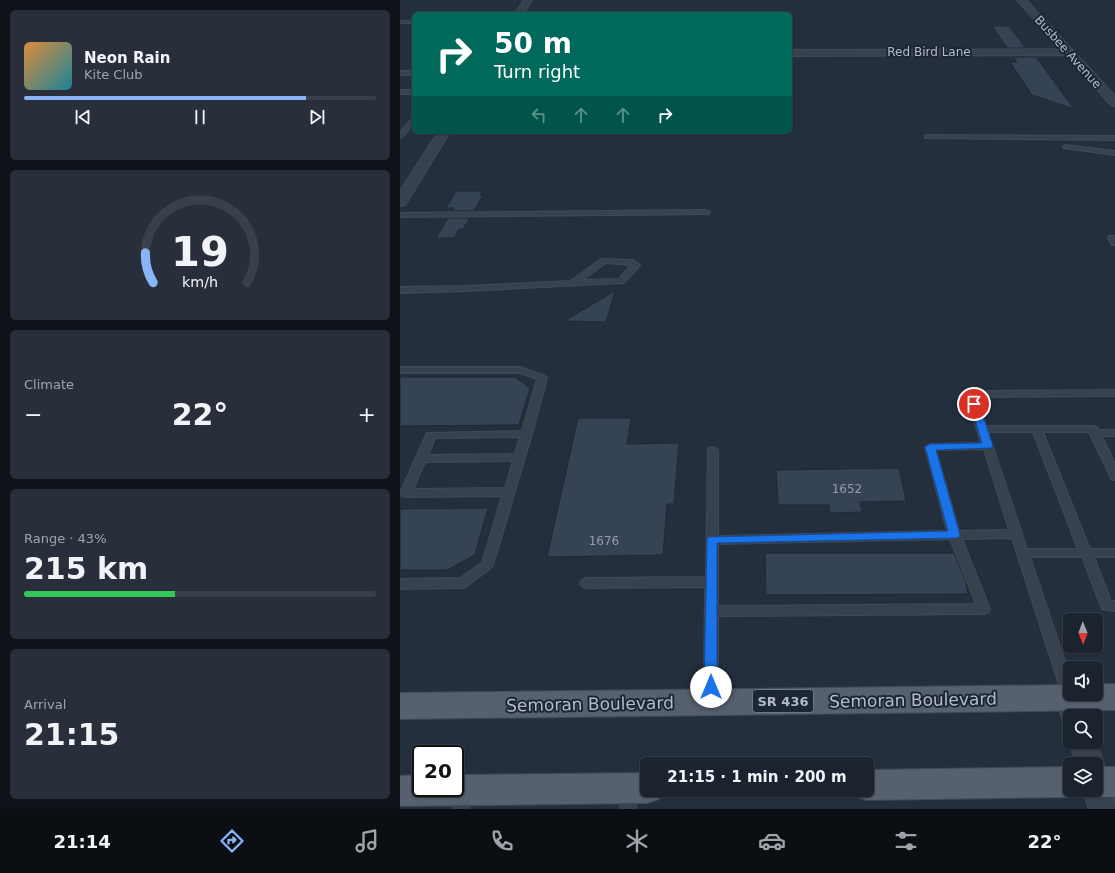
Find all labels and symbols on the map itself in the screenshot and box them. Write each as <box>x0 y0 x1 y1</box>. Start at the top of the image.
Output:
street label: Busbee Avenue <box>1032 13 1104 91</box>
street label: Red Bird Lane <box>887 45 971 59</box>
pin <box>957 387 991 421</box>
house number: 1652 <box>832 482 862 496</box>
house number: 1676 <box>589 534 619 548</box>
north arrow <box>1063 613 1103 653</box>
position arrow <box>690 666 732 708</box>
street label: Semoran Boulevard <box>829 689 997 711</box>
road number: SR 436 <box>753 690 813 712</box>
street label: Semoran Boulevard <box>506 693 674 715</box>
speed limit sign: 20 <box>412 745 464 797</box>

